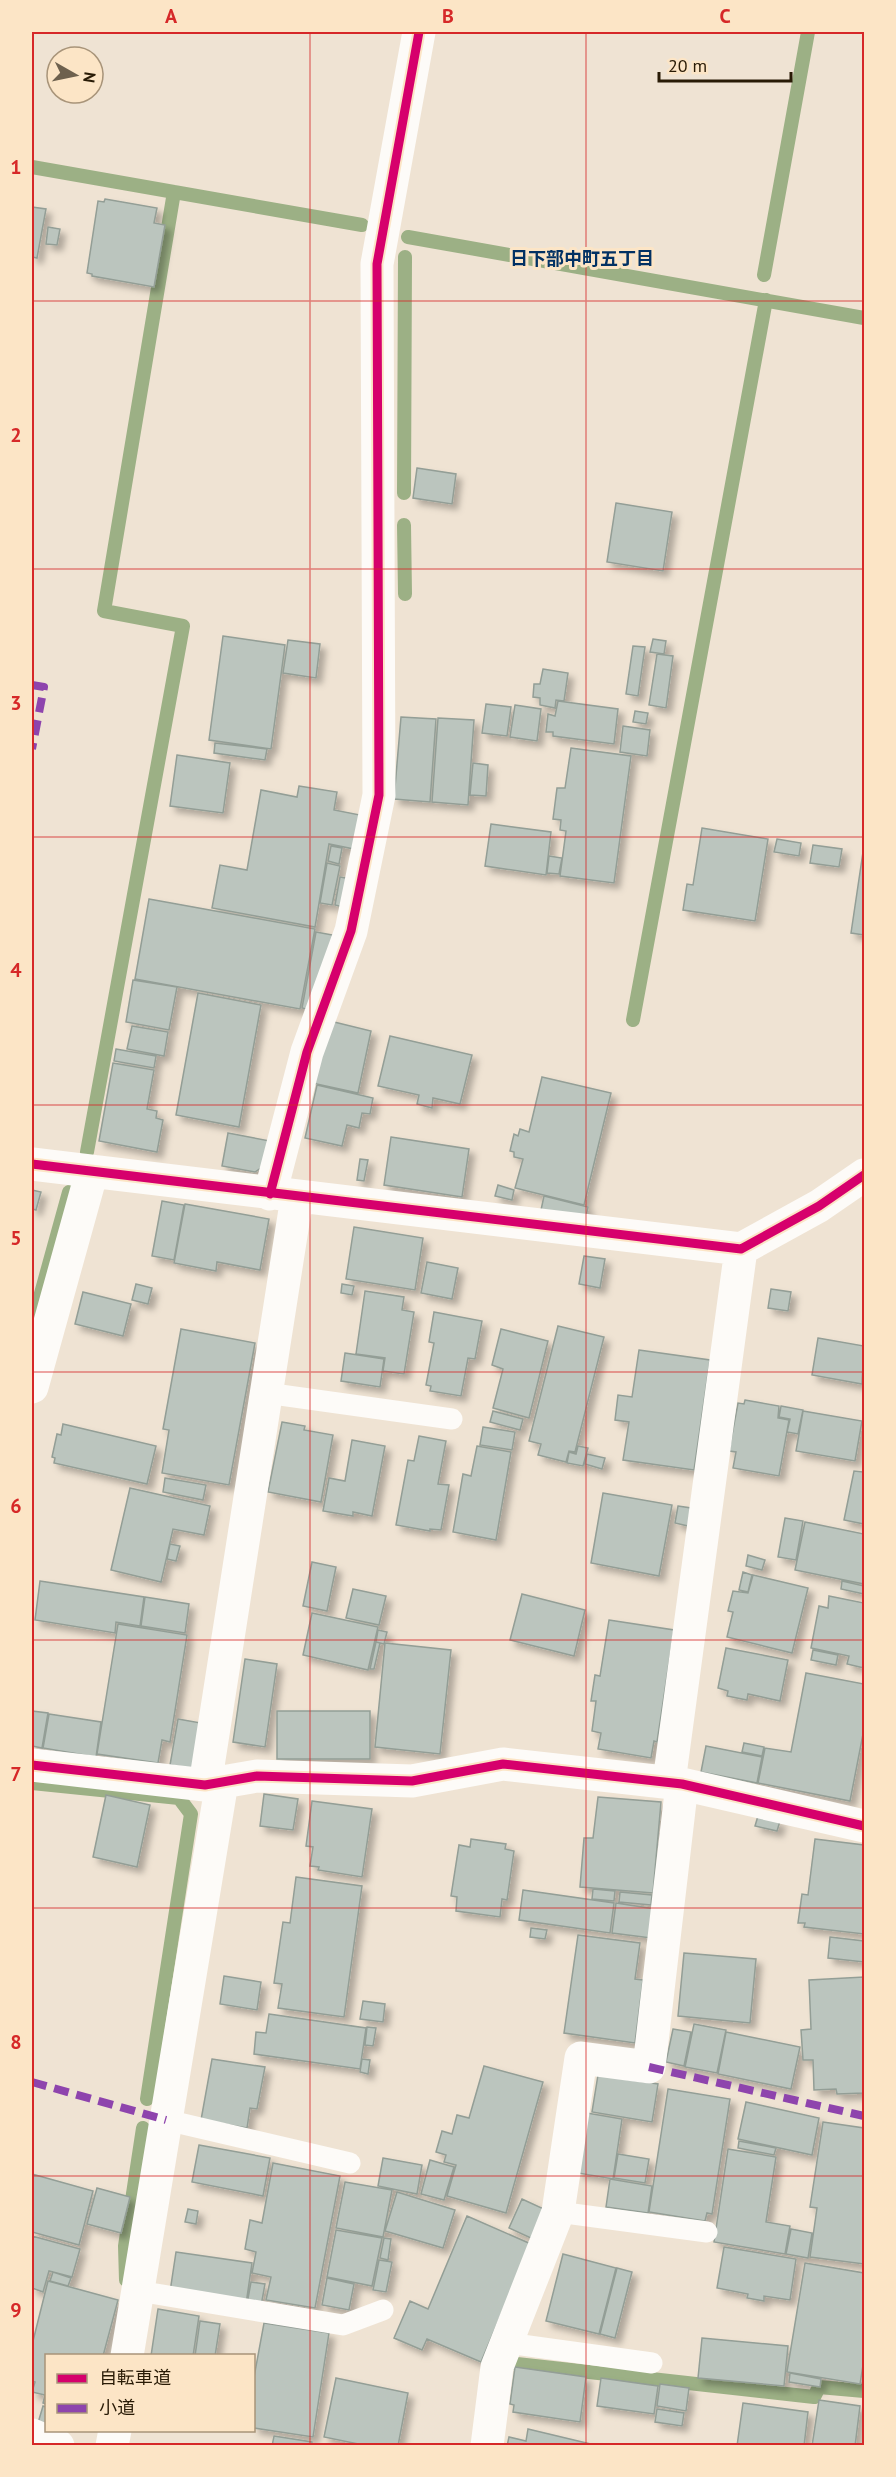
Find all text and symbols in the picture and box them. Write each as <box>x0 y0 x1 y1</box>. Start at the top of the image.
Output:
text: A <box>165 3 178 29</box>
text: B <box>442 3 454 29</box>
text: C <box>719 3 731 29</box>
north arrow <box>45 45 105 105</box>
scale bar <box>659 45 791 83</box>
text: 20 m <box>668 54 707 77</box>
text: N <box>79 71 101 84</box>
text: 1 <box>10 154 22 180</box>
district label: 日下部中町五丁目 <box>510 247 654 270</box>
text: 2 <box>10 422 22 448</box>
text: 3 <box>10 690 22 716</box>
text: 4 <box>10 957 22 983</box>
text: 5 <box>10 1225 22 1251</box>
text: 6 <box>10 1493 22 1519</box>
text: 7 <box>10 1761 22 1787</box>
text: 8 <box>10 2029 22 2055</box>
text: 9 <box>10 2297 22 2323</box>
legend <box>45 2354 255 2432</box>
text: 自転車道 <box>99 2366 171 2389</box>
text: 小道 <box>99 2396 135 2419</box>

